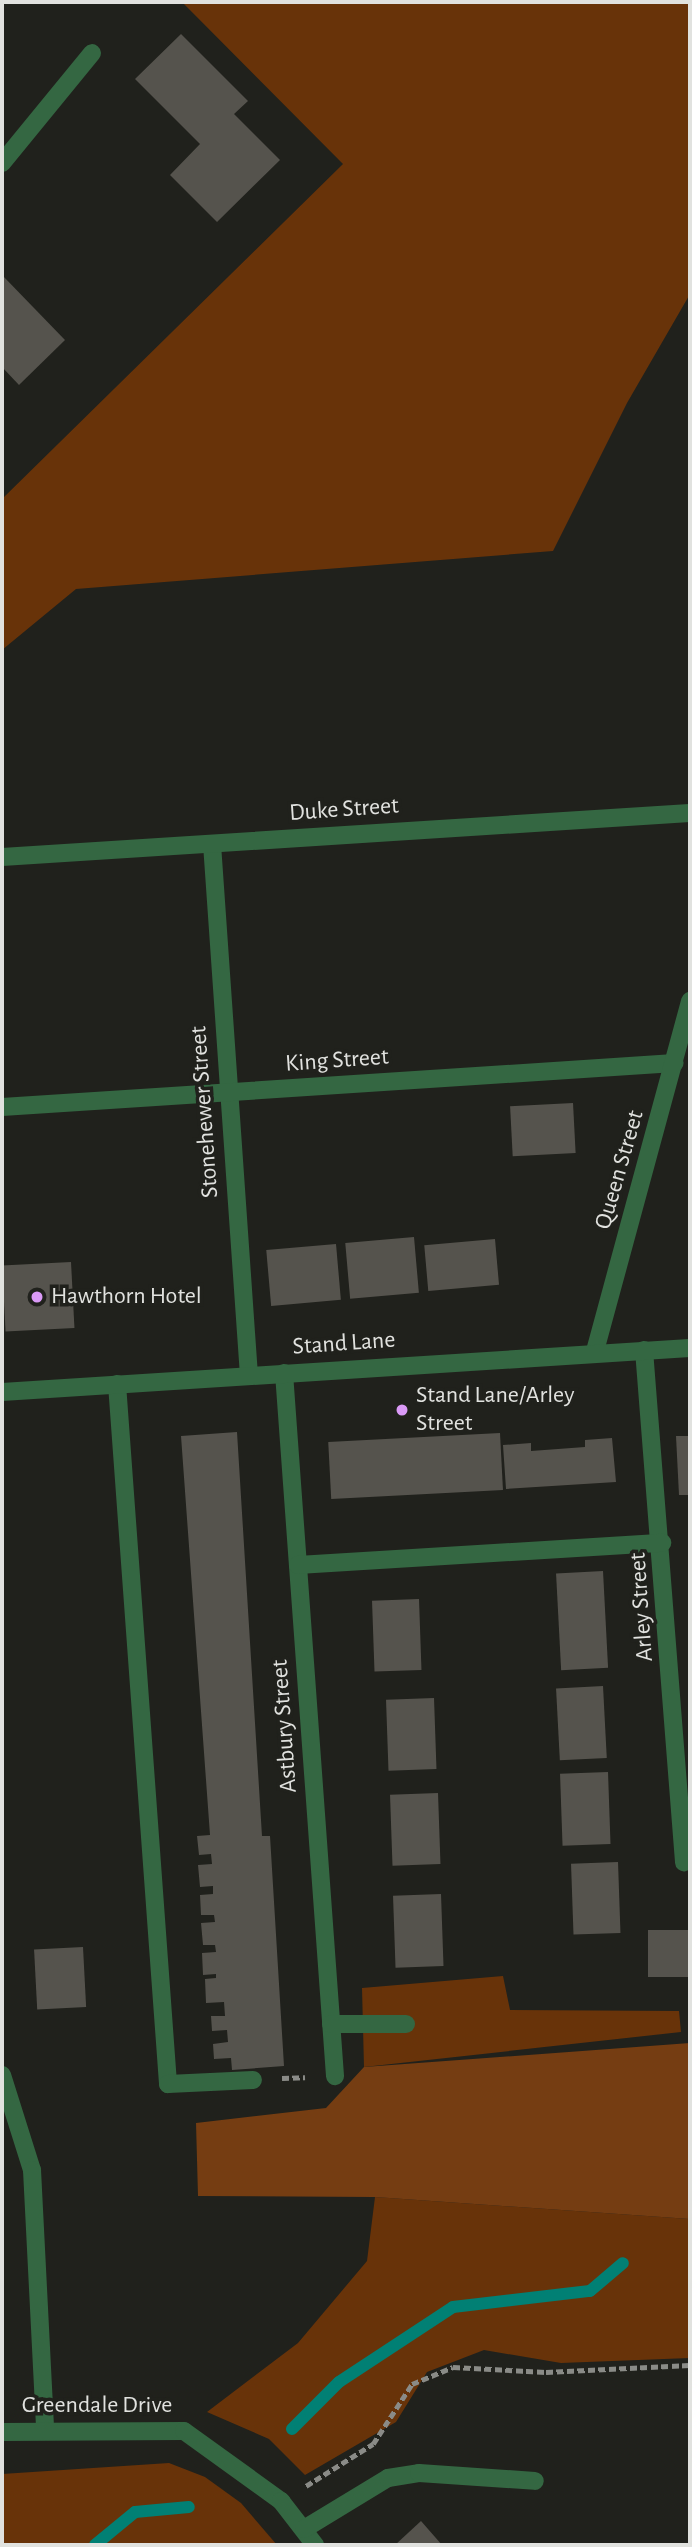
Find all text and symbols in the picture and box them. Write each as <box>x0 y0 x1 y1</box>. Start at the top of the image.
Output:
street label: Duke Street <box>288 792 400 828</box>
street label: Stonehewer Street <box>185 1025 225 1199</box>
street label: King Street <box>284 1043 390 1079</box>
street label: Queen Street <box>589 1107 651 1233</box>
place label: Hawthorn Hotel <box>51 1283 202 1311</box>
marker: Hawthorn Hotel <box>29 1289 45 1305</box>
street label: Stand Lane <box>292 1326 396 1362</box>
place label: Stand Lane/Arley Street <box>416 1382 574 1438</box>
marker: Stand Lane/Arley Street <box>394 1402 410 1418</box>
street label: Arley Street <box>624 1552 660 1662</box>
street label: Astbury Street <box>266 1658 304 1794</box>
street label: Greendale Drive <box>22 2392 172 2420</box>

